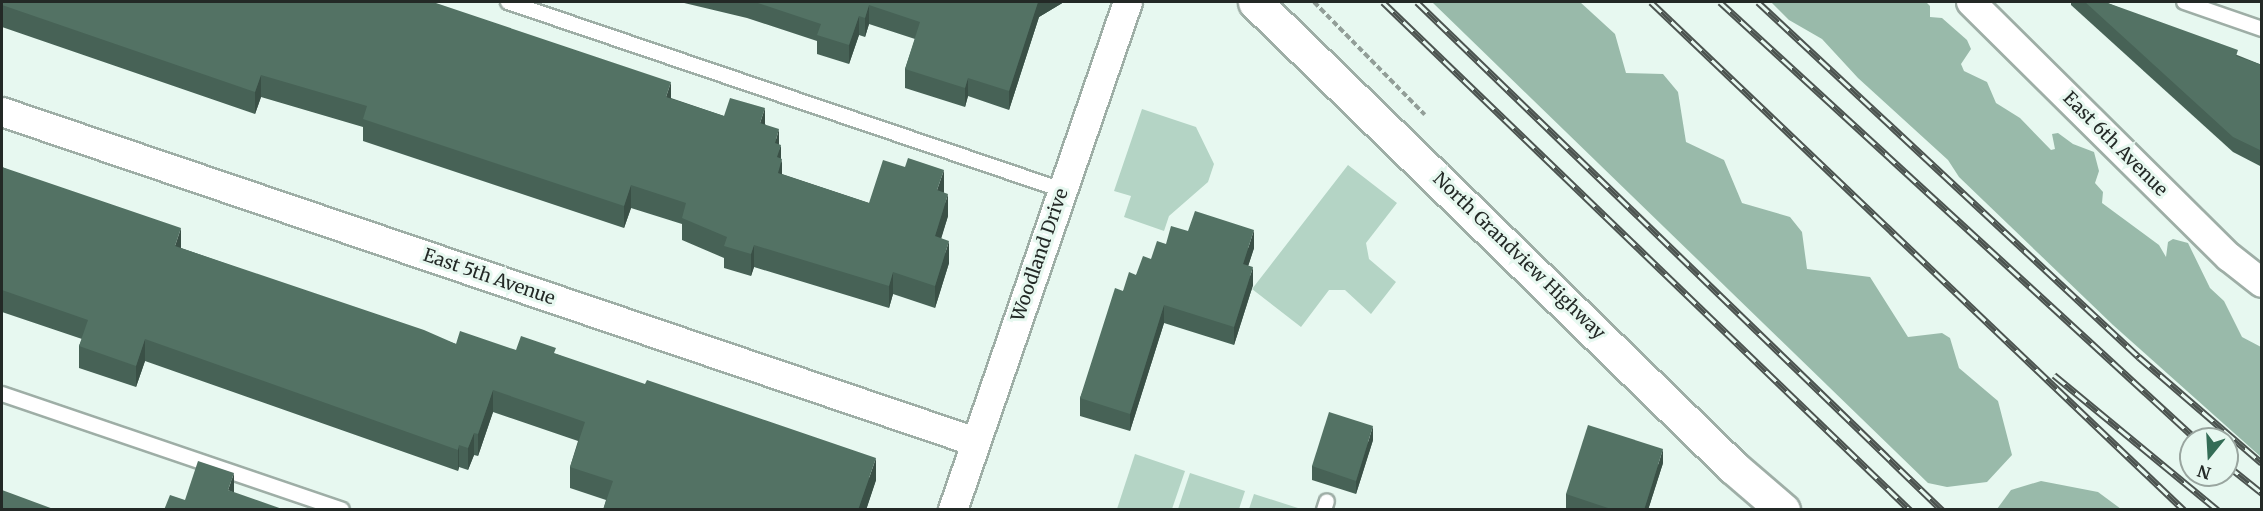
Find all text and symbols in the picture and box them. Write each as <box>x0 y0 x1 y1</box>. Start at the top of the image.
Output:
street label: East 6th Avenue <box>2058 87 2172 201</box>
street label: North Grandview Highway <box>1429 168 1609 344</box>
street label: Woodland Drive <box>1007 186 1073 324</box>
street label: East 5th Avenue <box>420 244 558 310</box>
north arrow <box>2179 427 2239 487</box>
text: N <box>2195 461 2213 484</box>

